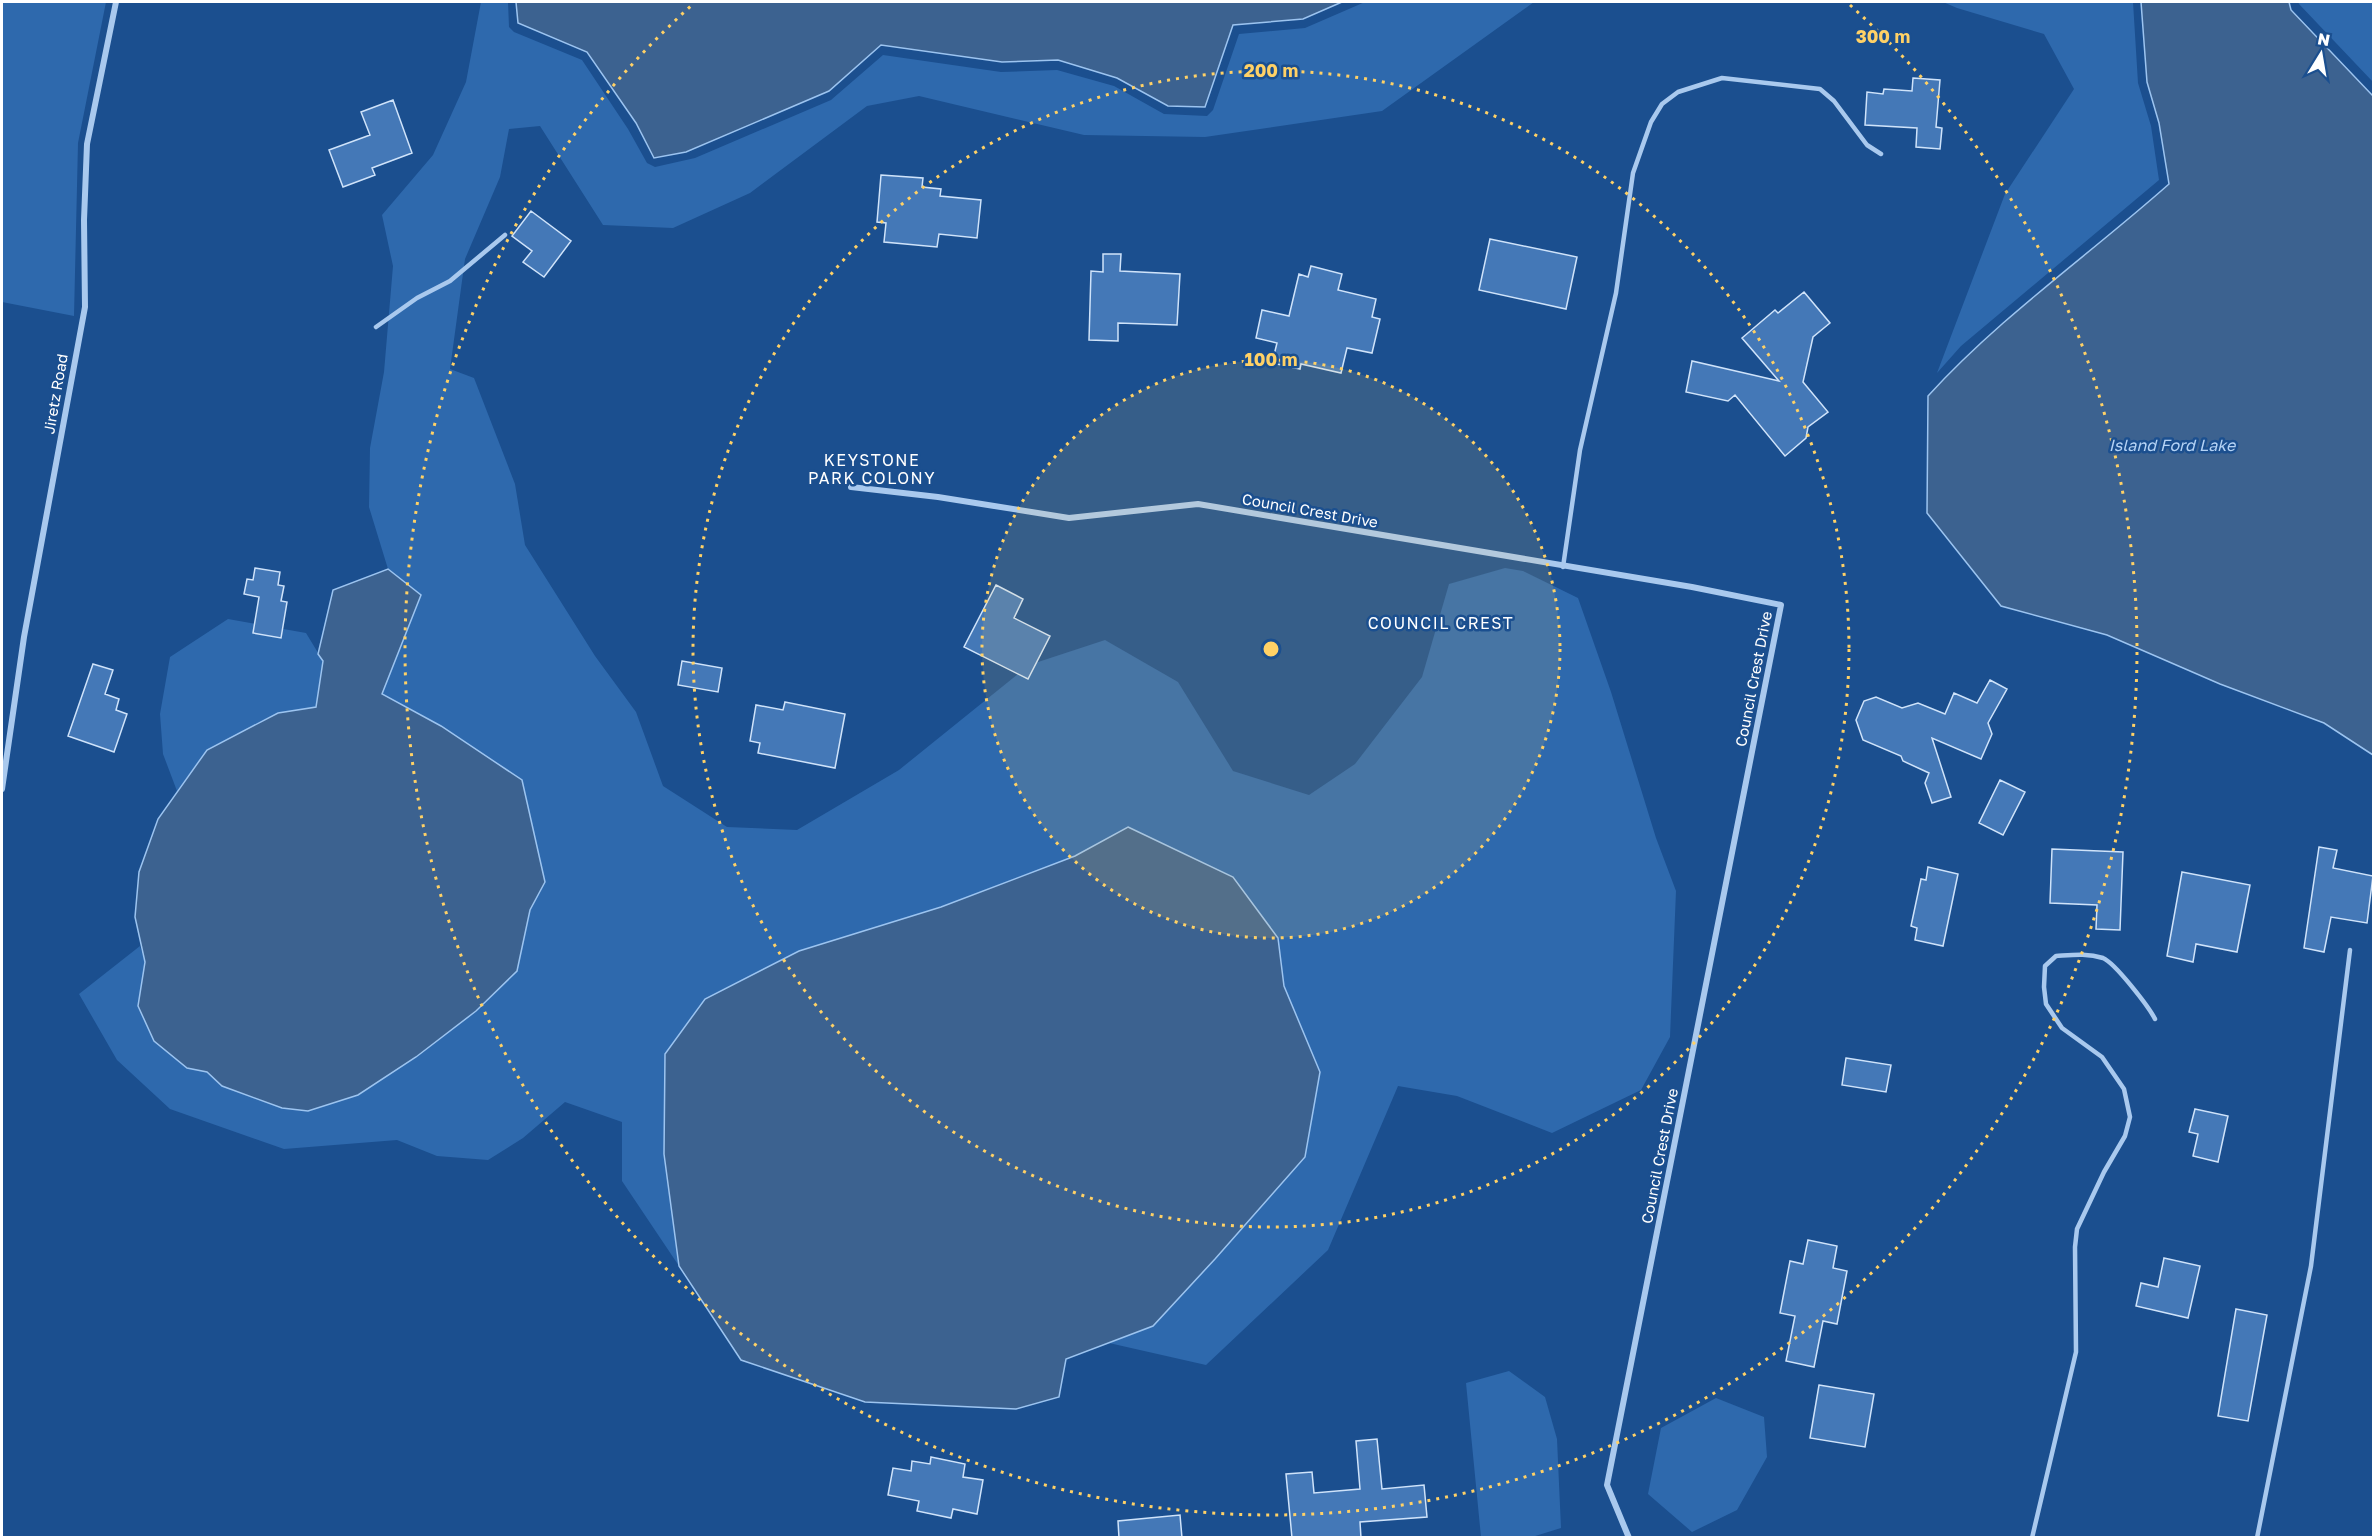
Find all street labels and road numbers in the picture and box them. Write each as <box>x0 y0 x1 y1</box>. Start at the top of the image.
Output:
street label: Jiretz Road <box>39 352 71 435</box>
street label: Council Crest Drive <box>1241 489 1380 531</box>
street label: Council Crest Drive <box>1731 609 1775 748</box>
street label: Council Crest Drive <box>1637 1086 1681 1225</box>

